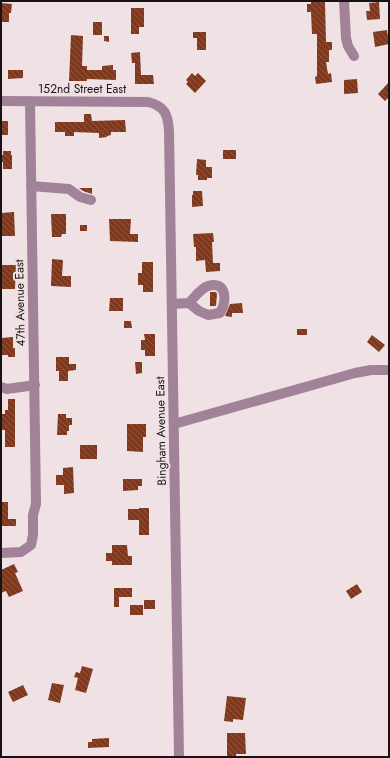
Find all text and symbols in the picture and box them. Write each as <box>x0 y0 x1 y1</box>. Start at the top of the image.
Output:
street label: 152nd Street East <box>38 80 126 98</box>
street label: 47th Avenue East <box>10 259 30 347</box>
street label: Bingham Avenue East <box>151 376 171 486</box>

